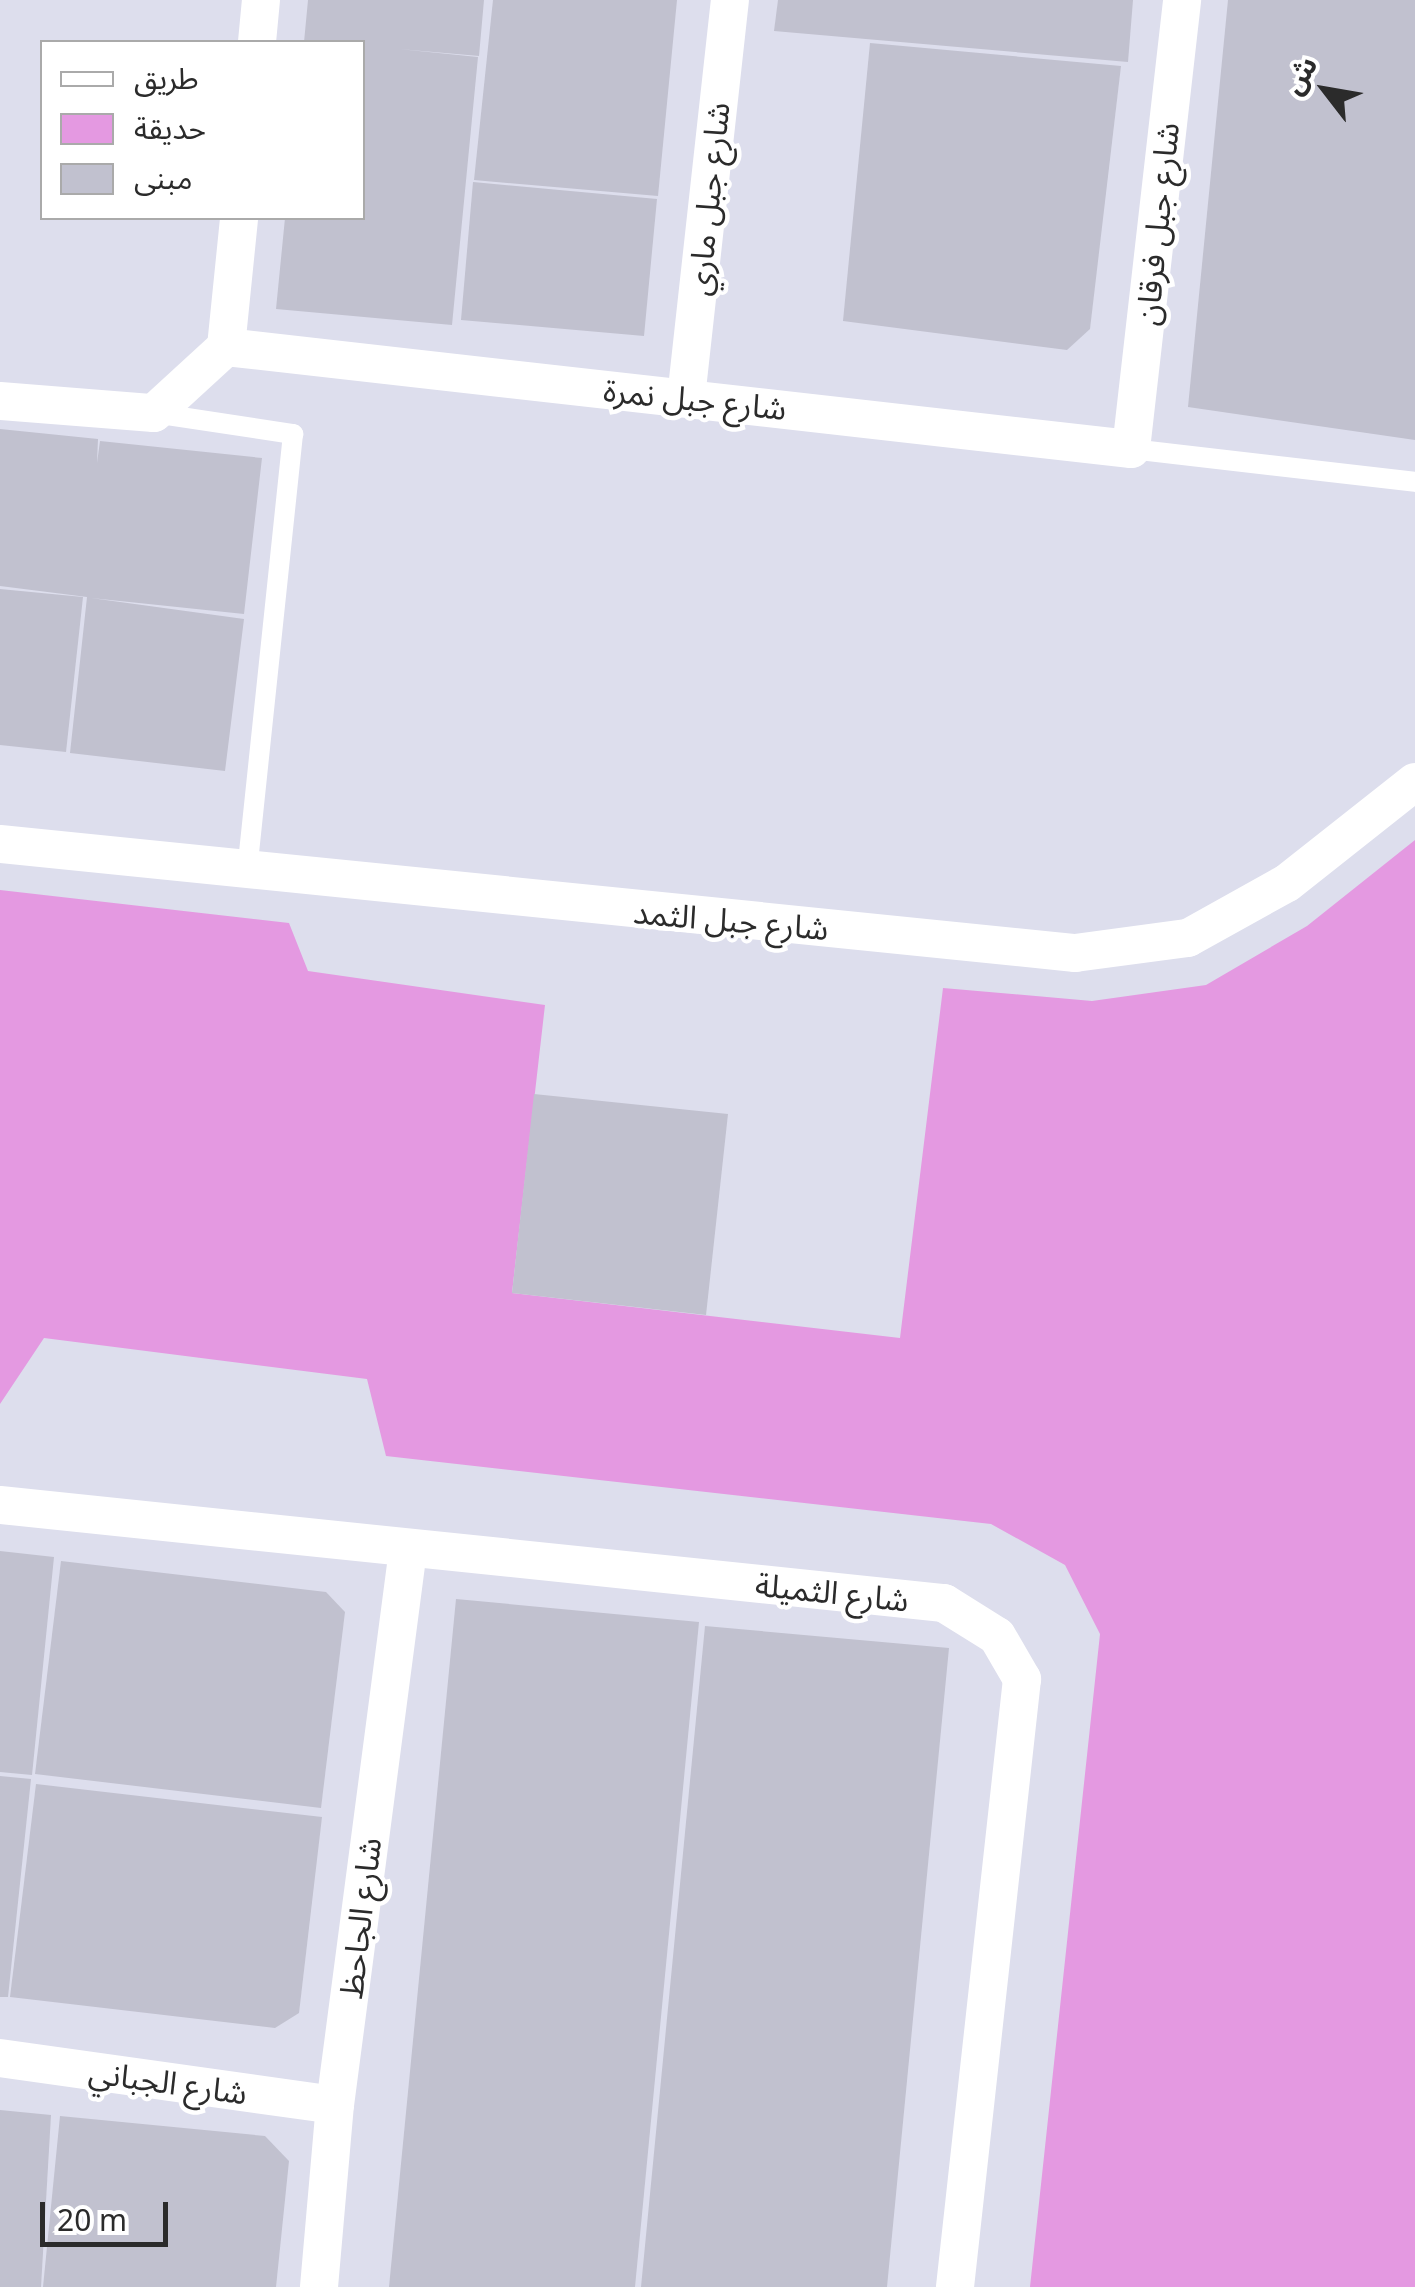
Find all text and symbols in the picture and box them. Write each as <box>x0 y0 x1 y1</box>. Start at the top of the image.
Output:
legend <box>40 40 365 220</box>
north arrow <box>1275 40 1375 140</box>
text: ش <box>1273 48 1325 101</box>
text: طريق <box>134 57 199 98</box>
street label: شارع جبل ماري <box>679 100 737 298</box>
text: حديقة <box>134 107 206 148</box>
street label: شارع جبل فرقان <box>1127 121 1187 327</box>
text: مبنى <box>134 157 192 198</box>
street label: شارع جبل نمرة <box>602 370 788 428</box>
street label: شارع جبل الثمد <box>632 892 830 948</box>
street label: شارع الثميلة <box>753 1565 911 1619</box>
street label: شارع الجاحظ <box>331 1835 389 2001</box>
street label: شارع الجباني <box>86 2052 250 2112</box>
scale bar <box>45 2182 172 2244</box>
text: 20 m <box>57 2199 127 2240</box>

